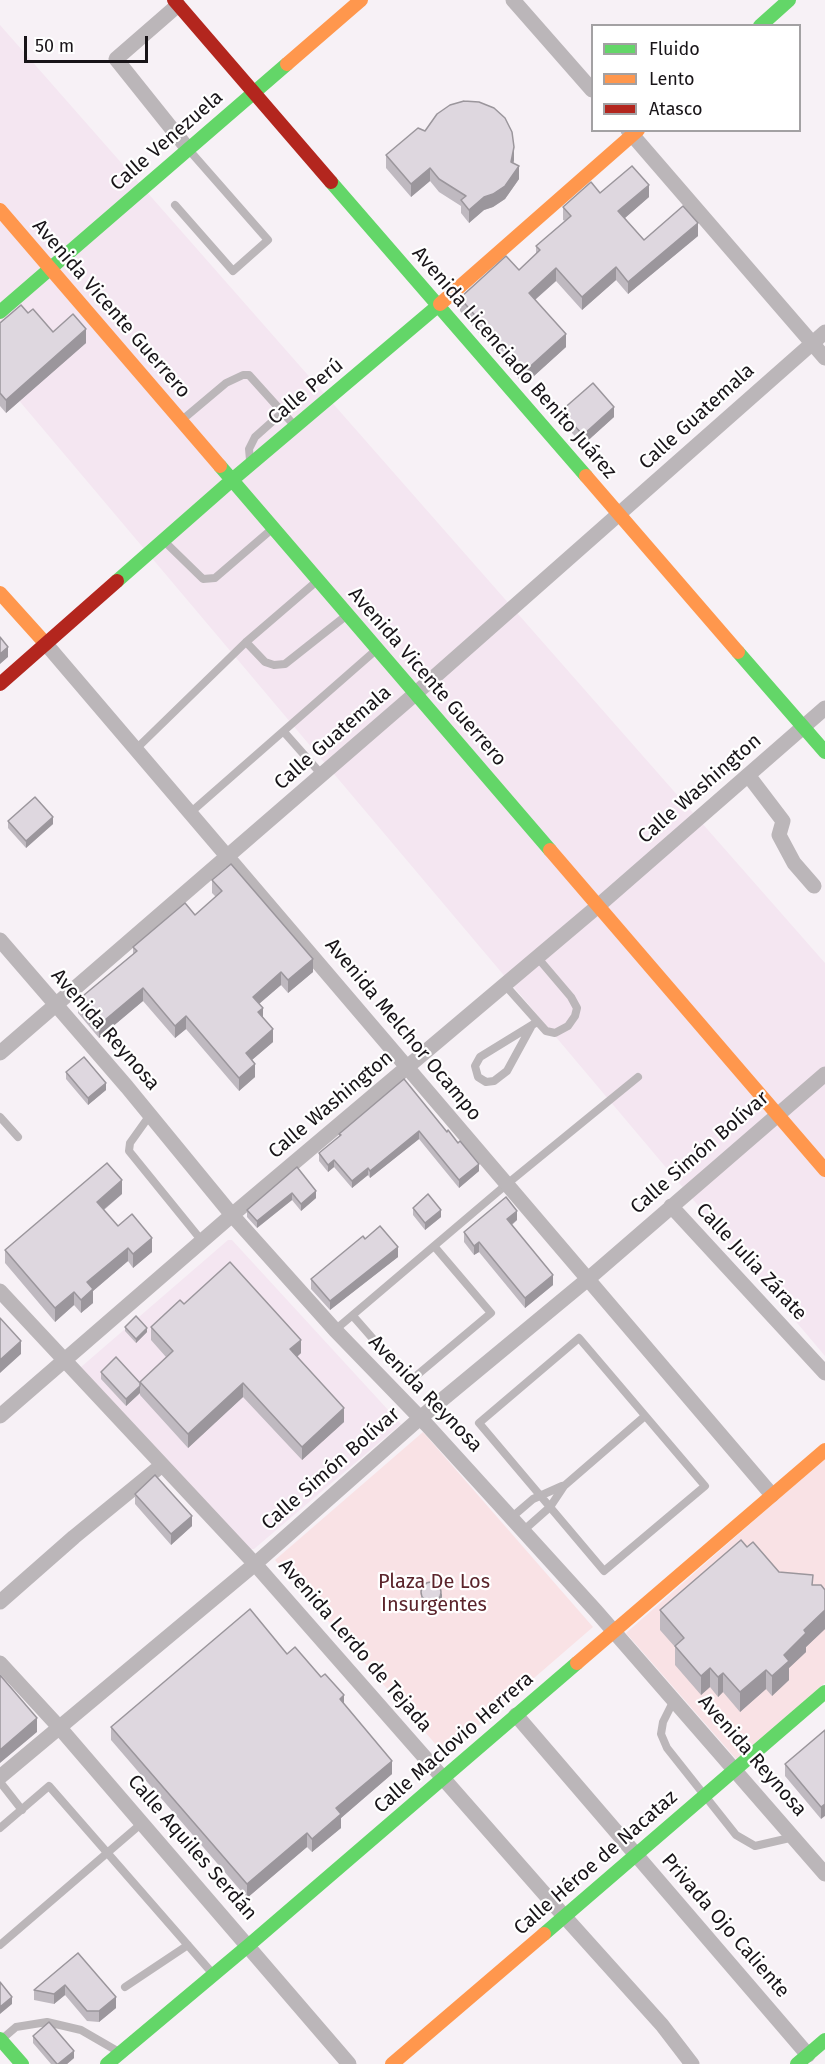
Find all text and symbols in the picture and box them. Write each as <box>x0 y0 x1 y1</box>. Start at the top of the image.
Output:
scale bar <box>27 24 152 62</box>
legend <box>591 24 801 132</box>
text: 50 m <box>35 35 74 57</box>
text: Fluido <box>649 38 700 60</box>
text: Lento <box>649 68 695 90</box>
street label: Calle Venezuela <box>106 86 228 196</box>
text: Atasco <box>649 98 702 120</box>
street label: Avenida Vicente Guerrero <box>27 215 195 403</box>
street label: Avenida Licenciado Benito Juárez <box>407 242 621 484</box>
street label: Calle Perú <box>264 354 348 430</box>
street label: Calle Guatemala <box>634 359 760 475</box>
street label: Avenida Vicente Guerrero <box>343 583 511 771</box>
street label: Calle Guatemala <box>270 681 396 795</box>
street label: Calle Washington <box>634 729 766 849</box>
street label: Avenida Melchor Ocampo <box>320 934 486 1126</box>
street label: Avenida Reynosa <box>46 964 164 1096</box>
street label: Calle Washington <box>264 1046 398 1164</box>
street label: Calle Simón Bolívar <box>626 1086 774 1220</box>
street label: Calle Julia Zárate <box>691 1198 811 1326</box>
street label: Avenida Reynosa <box>363 1330 487 1458</box>
street label: Calle Simón Bolívar <box>257 1402 405 1536</box>
street label: Avenida Lerdo de Tejada <box>273 1554 437 1738</box>
park label: Plaza De Los Insurgentes <box>378 1570 490 1617</box>
street label: Calle Maclovio Herrera <box>369 1667 539 1819</box>
street label: Avenida Reynosa <box>693 1690 811 1822</box>
street label: Calle Aquiles Serdán <box>122 1770 262 1926</box>
street label: Calle Héroe de Nacataz <box>509 1786 683 1940</box>
street label: Privada Ojo Caliente <box>656 1849 794 2003</box>

